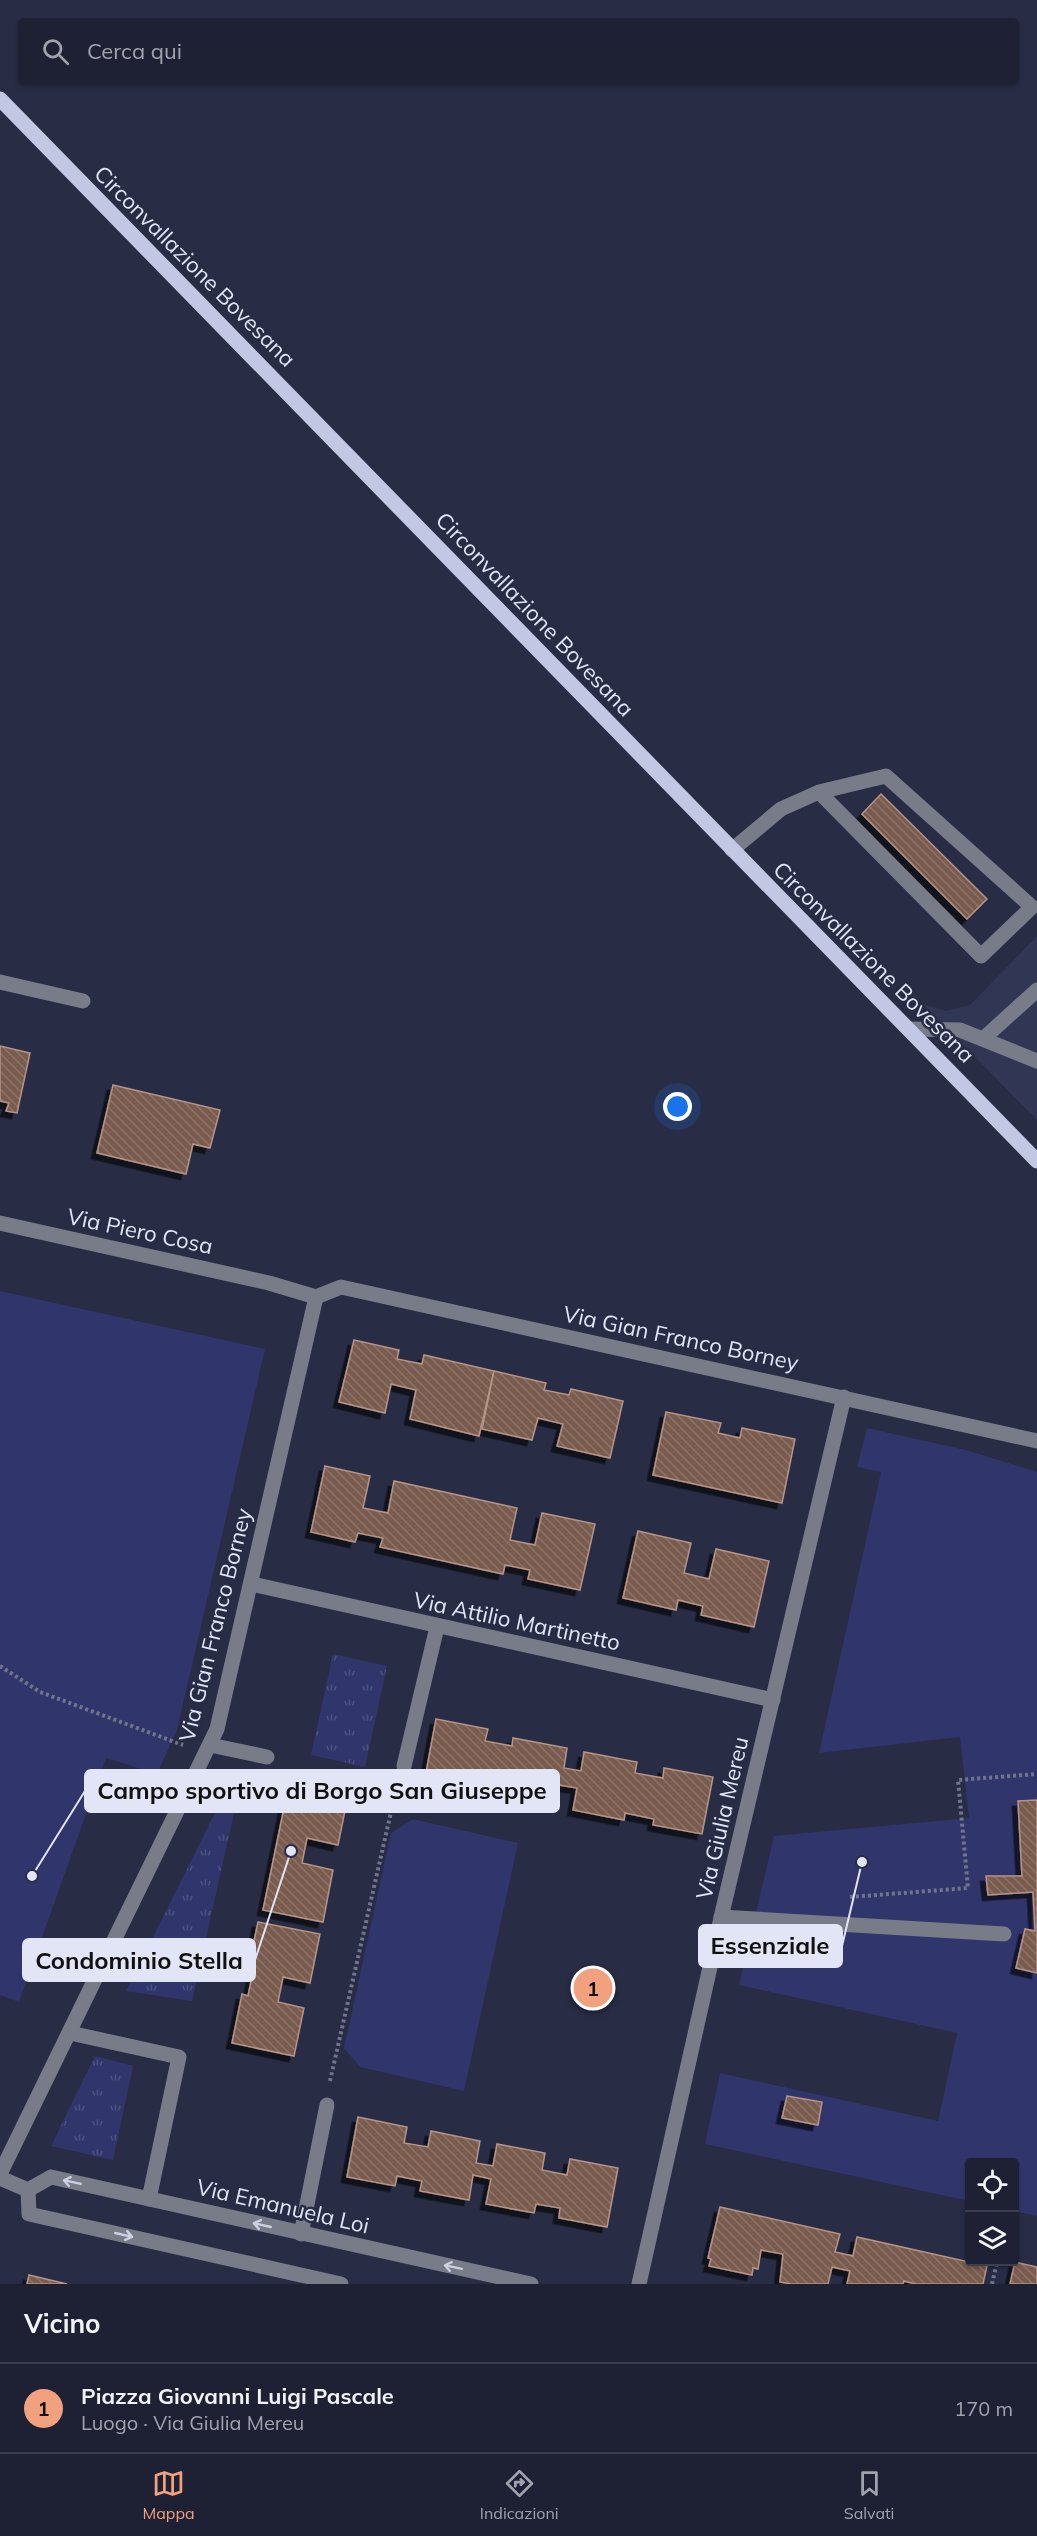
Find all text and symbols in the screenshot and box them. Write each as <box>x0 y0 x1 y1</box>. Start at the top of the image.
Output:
search box <box>18 18 1019 84</box>
icon: search <box>39 35 72 68</box>
text: Cerca qui <box>87 37 182 65</box>
street label: Circonvallazione Bovesana <box>88 159 302 373</box>
street label: Circonvallazione Bovesana <box>430 506 640 722</box>
street label: Circonvallazione Bovesana <box>767 855 981 1069</box>
your location <box>663 1092 692 1121</box>
street label: Via Piero Cosa <box>65 1202 215 1260</box>
street label: Via Gian Franco Borney <box>561 1299 801 1377</box>
street label: Via Gian Franco Borney <box>172 1505 258 1745</box>
street label: Via Attilio Martinetto <box>411 1585 623 1657</box>
street label: Via Giulia Mereu <box>690 1734 754 1902</box>
callout: Campo sportivo di Borgo San Giuseppe <box>85 1770 559 1812</box>
text: Campo sportivo di Borgo San Giuseppe <box>97 1775 547 1805</box>
callout: Essenziale <box>699 1925 842 1967</box>
text: Essenziale <box>710 1930 830 1960</box>
callout: Condominio Stella <box>23 1939 255 1981</box>
text: Condominio Stella <box>35 1945 243 1975</box>
pin: 1 <box>574 1966 612 2010</box>
map controls <box>965 2158 1019 2266</box>
button: locate <box>965 2158 1019 2212</box>
street label: Via Emanuela Loi <box>194 2173 372 2239</box>
one-way arrow <box>63 2176 83 2187</box>
button: layers <box>965 2212 1019 2266</box>
one-way arrow <box>253 2219 272 2231</box>
one-way arrow <box>114 2230 133 2241</box>
one-way arrow <box>444 2261 463 2272</box>
text: Vicino <box>24 2307 101 2340</box>
text: Piazza Giovanni Luigi Pascale <box>81 2382 394 2410</box>
text: 1 <box>38 2396 50 2421</box>
text: 170 m <box>954 2396 1013 2421</box>
text: Luogo · Via Giulia Mereu <box>81 2410 304 2435</box>
tab: Mappa <box>143 2467 195 2523</box>
tab: Indicazioni <box>480 2467 559 2523</box>
tab: Salvati <box>844 2467 894 2523</box>

